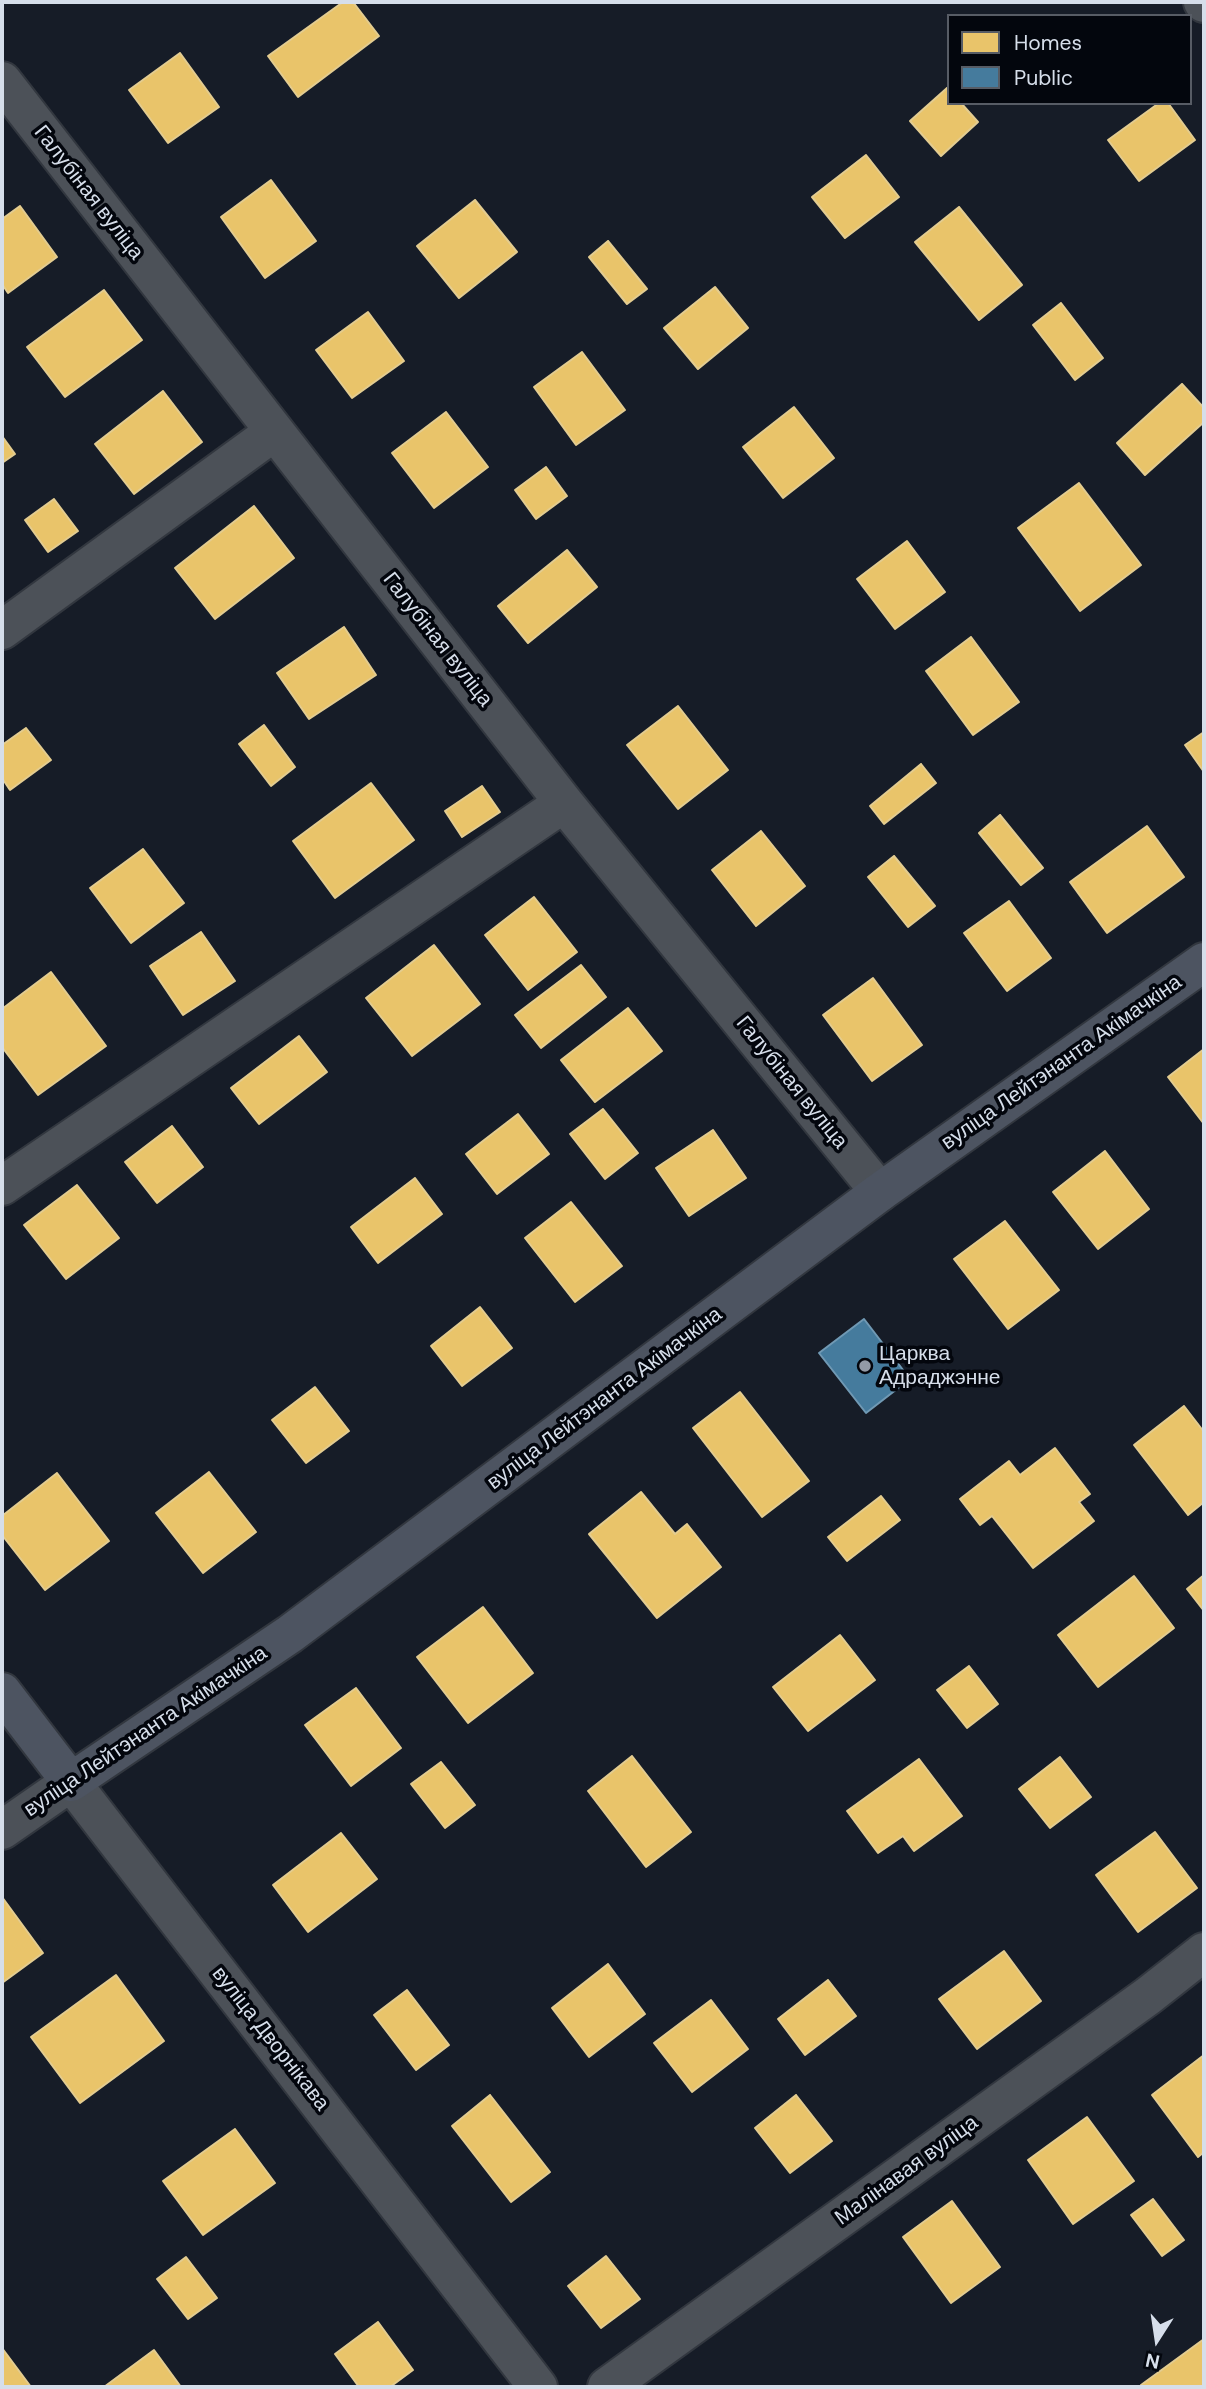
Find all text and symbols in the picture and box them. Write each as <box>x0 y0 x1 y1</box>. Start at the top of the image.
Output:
legend <box>947 14 1192 105</box>
text: Homes <box>1014 29 1082 57</box>
text: Public <box>1014 64 1073 92</box>
street label: Галубіная вуліца <box>28 121 148 265</box>
street label: Галубіная вуліца <box>377 568 497 712</box>
street label: вуліца Лейтэнанта Акімачкіна <box>937 970 1187 1156</box>
street label: Галубіная вуліца <box>730 1012 852 1154</box>
street label: вуліца Лейтэнанта Акімачкіна <box>483 1302 727 1496</box>
place label: Царква Адраджэнне <box>879 1341 1001 1391</box>
marker: Царква Адраджэнне <box>857 1358 873 1374</box>
street label: вуліца Лейтэнанта Акімачкіна <box>20 1641 272 1823</box>
street label: вуліца Дворнікава <box>206 1962 334 2116</box>
street label: Малінавая вуліца <box>831 2111 983 2231</box>
north arrow <box>1122 2305 1192 2375</box>
text: N <box>1143 2347 1162 2375</box>

